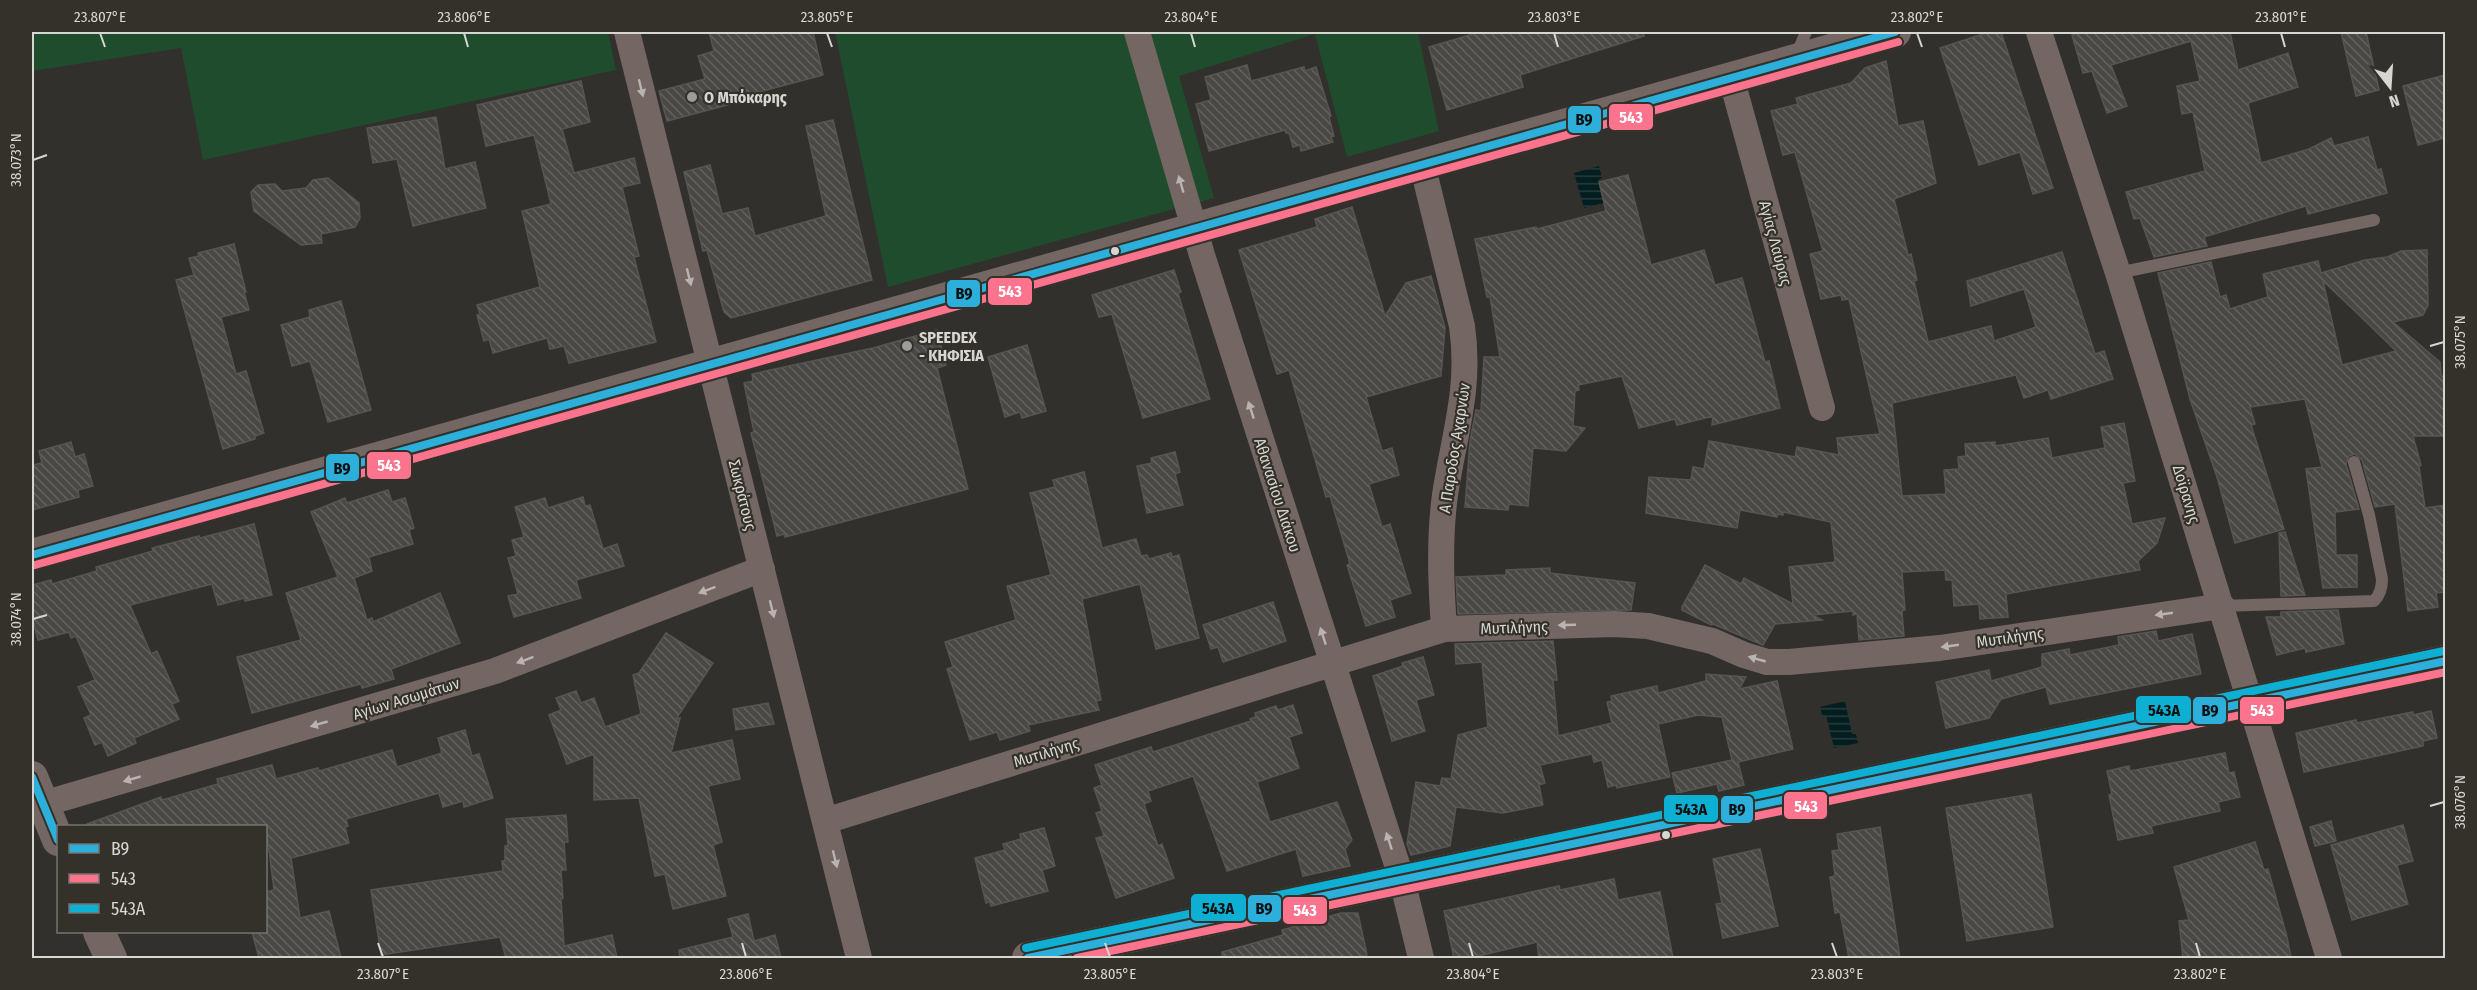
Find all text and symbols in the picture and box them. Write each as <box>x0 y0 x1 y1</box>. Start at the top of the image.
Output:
text: 23.807°E <box>74 8 126 26</box>
text: 23.806°E <box>437 8 491 26</box>
text: 23.805°E <box>801 8 853 26</box>
text: 23.804°E <box>1164 8 1218 26</box>
text: 23.803°E <box>1528 8 1580 26</box>
text: 23.802°E <box>1891 8 1943 26</box>
text: 23.801°E <box>2255 8 2307 26</box>
north arrow <box>2360 57 2420 117</box>
one-way arrow <box>637 79 646 97</box>
place label: Ο Μπόκαρης <box>704 88 787 107</box>
marker: Ο Μπόκαρης <box>685 90 699 104</box>
text: N <box>2387 90 2402 111</box>
line badge: 543 <box>1608 103 1654 131</box>
line badge: Β9 <box>1567 105 1602 134</box>
text: 543 <box>1619 108 1643 127</box>
text: Β9 <box>1576 110 1592 129</box>
text: 38.073°N <box>7 133 25 187</box>
one-way arrow <box>1176 175 1185 193</box>
street label: Αγίας Λαύρας <box>1755 199 1796 288</box>
unlabelled marker <box>1109 245 1121 257</box>
one-way arrow <box>684 268 694 287</box>
line badge: 543 <box>987 277 1033 306</box>
line badge: Β9 <box>946 279 981 308</box>
text: 543 <box>998 282 1022 301</box>
text: Β9 <box>956 284 972 303</box>
text: 38.075°N <box>2451 315 2469 369</box>
place label: SPEEDEX - ΚΗΦΙΣΙΑ <box>919 328 984 365</box>
marker: SPEEDEX - ΚΗΦΙΣΙΑ <box>900 339 914 353</box>
street label: Α Παροδος Αχαρνών <box>1435 382 1474 514</box>
one-way arrow <box>1246 401 1255 419</box>
street label: Αθανασίου Διάκου <box>1250 436 1305 555</box>
line badge: 543 <box>366 451 412 480</box>
line badge: Β9 <box>325 453 360 482</box>
text: 543 <box>377 456 401 475</box>
street label: Σωκράτους <box>725 458 760 533</box>
text: Β9 <box>334 459 350 478</box>
street label: Δοϊρανης <box>2169 463 2204 526</box>
one-way arrow <box>698 586 716 595</box>
text: 38.074°N <box>7 592 25 646</box>
one-way arrow <box>767 600 777 618</box>
one-way arrow <box>2154 610 2173 619</box>
street label: Μυτιλήνης <box>1480 617 1548 638</box>
one-way arrow <box>1557 620 1576 630</box>
street label: Μυτιλήνης <box>1975 623 2045 652</box>
one-way arrow <box>1318 627 1327 645</box>
one-way arrow <box>1941 642 1960 651</box>
one-way arrow <box>1748 654 1766 663</box>
one-way arrow <box>516 655 534 665</box>
street label: Αγίων Ασωμάτων <box>351 673 462 724</box>
line badge: 543A <box>2135 695 2192 724</box>
line badge: Β9 <box>2192 696 2227 725</box>
line badge: 543 <box>2239 696 2285 725</box>
text: 543A <box>2148 701 2180 720</box>
text: Β9 <box>2202 701 2218 720</box>
text: 543 <box>2250 701 2274 720</box>
one-way arrow <box>310 720 328 729</box>
street label: Μυτιλήνης <box>1011 733 1081 771</box>
one-way arrow <box>123 774 141 784</box>
text: 38.076°N <box>2451 775 2469 829</box>
line badge: 543 <box>1783 791 1828 820</box>
line badge: 543A <box>1663 794 1719 823</box>
line badge: Β9 <box>1720 795 1754 824</box>
text: 543 <box>1794 797 1818 816</box>
text: 543A <box>1675 800 1707 819</box>
text: Β9 <box>1729 800 1745 819</box>
legend <box>57 825 267 933</box>
unlabelled marker <box>1660 829 1672 841</box>
one-way arrow <box>1384 832 1394 850</box>
text: Β9 <box>111 838 129 860</box>
one-way arrow <box>830 850 840 868</box>
text: 543 <box>111 868 136 890</box>
line badge: 543A <box>1190 893 1247 922</box>
line badge: Β9 <box>1247 894 1282 923</box>
line badge: 543 <box>1282 896 1328 925</box>
text: 543A <box>111 898 146 920</box>
text: 543A <box>1202 899 1234 918</box>
text: Β9 <box>1256 899 1272 918</box>
text: 543 <box>1293 901 1317 920</box>
text: 23.807°E <box>357 965 409 983</box>
text: 23.806°E <box>719 965 773 983</box>
text: 23.805°E <box>1084 965 1136 983</box>
text: 23.804°E <box>1446 965 1500 983</box>
text: 23.803°E <box>1811 965 1863 983</box>
text: 23.802°E <box>2174 965 2226 983</box>

